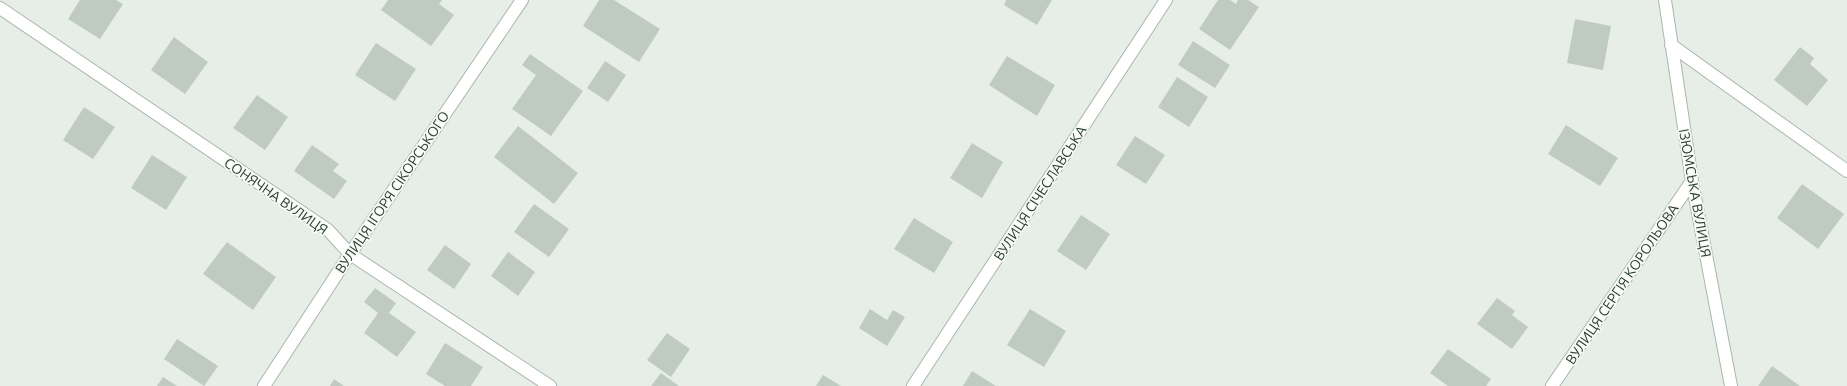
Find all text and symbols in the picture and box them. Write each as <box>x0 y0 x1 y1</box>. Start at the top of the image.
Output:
street label: ВУЛИЦЯ ІГОРЯ СІКОРСЬКОГО <box>332 108 452 276</box>
street label: ВУЛИЦЯ СІЧЕСЛАВСЬКА <box>990 123 1090 263</box>
street label: ІЗЮМСЬКА ВУЛИЦЯ <box>1676 127 1714 259</box>
street label: СОНЯЧНА ВУЛИЦЯ <box>221 154 331 238</box>
street label: ВУЛИЦЯ СЕРГІЯ КОРОЛЬОВА <box>1562 201 1682 367</box>

